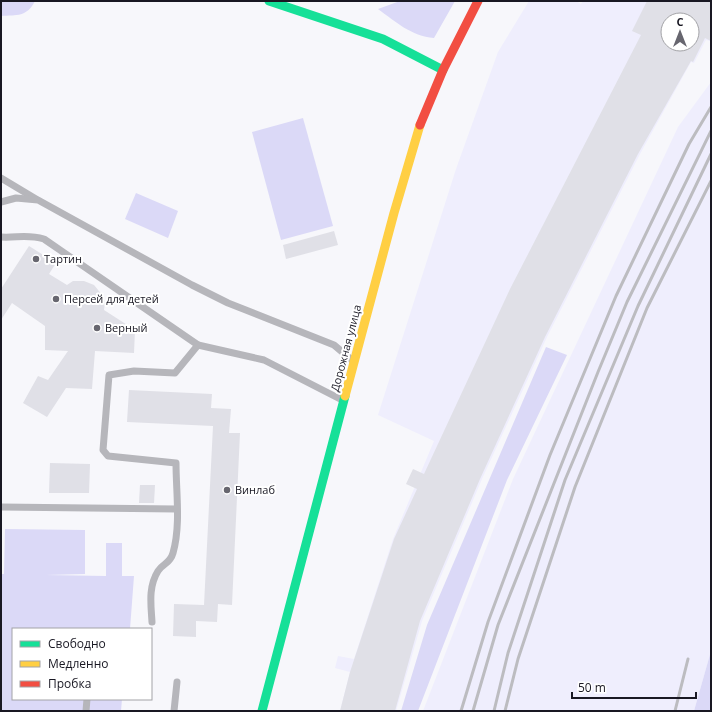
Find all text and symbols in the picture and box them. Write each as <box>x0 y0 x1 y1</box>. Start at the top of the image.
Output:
north arrow <box>660 12 700 52</box>
text: С <box>676 14 684 29</box>
place label: Тартин <box>44 251 82 266</box>
marker: Тартин <box>31 254 41 264</box>
place label: Персей для детей <box>64 291 159 306</box>
marker: Персей для детей <box>51 294 61 304</box>
street label: Дорожная улица <box>327 303 364 393</box>
place label: Верный <box>105 320 147 335</box>
marker: Верный <box>92 323 102 333</box>
place label: Винлаб <box>235 482 275 497</box>
marker: Винлаб <box>222 485 232 495</box>
legend <box>12 628 152 700</box>
text: Свободно <box>48 635 106 652</box>
text: Медленно <box>48 655 108 672</box>
scale bar <box>572 674 696 700</box>
text: Пробка <box>48 675 91 692</box>
text: 50 m <box>578 679 606 696</box>

